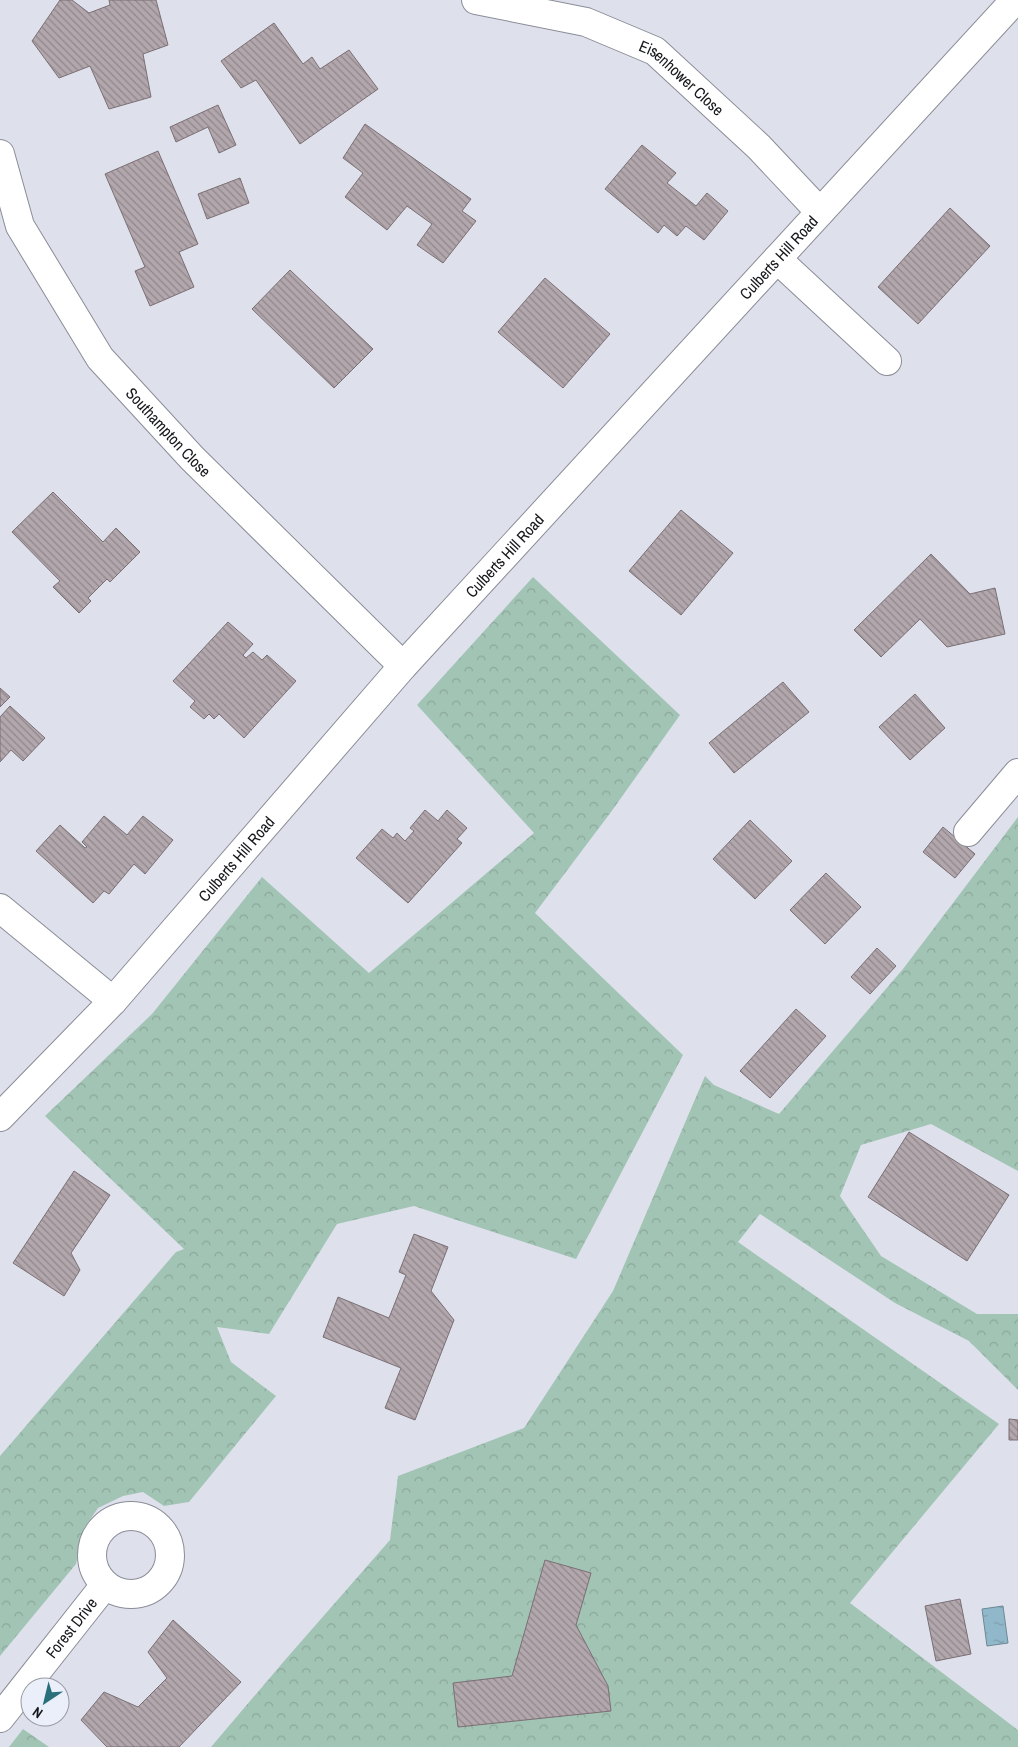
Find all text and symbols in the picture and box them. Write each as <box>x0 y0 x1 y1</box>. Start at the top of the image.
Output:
street label: Eisenhower Close <box>636 35 729 120</box>
street label: Culberts Hill Road <box>734 211 823 304</box>
street label: Southampton Close <box>121 382 216 482</box>
street label: Culberts Hill Road <box>460 509 549 602</box>
street label: Culberts Hill Road <box>193 811 279 906</box>
street label: Forest Drive <box>40 1593 102 1663</box>
north arrow <box>20 1677 70 1727</box>
text: N <box>29 1703 46 1722</box>

